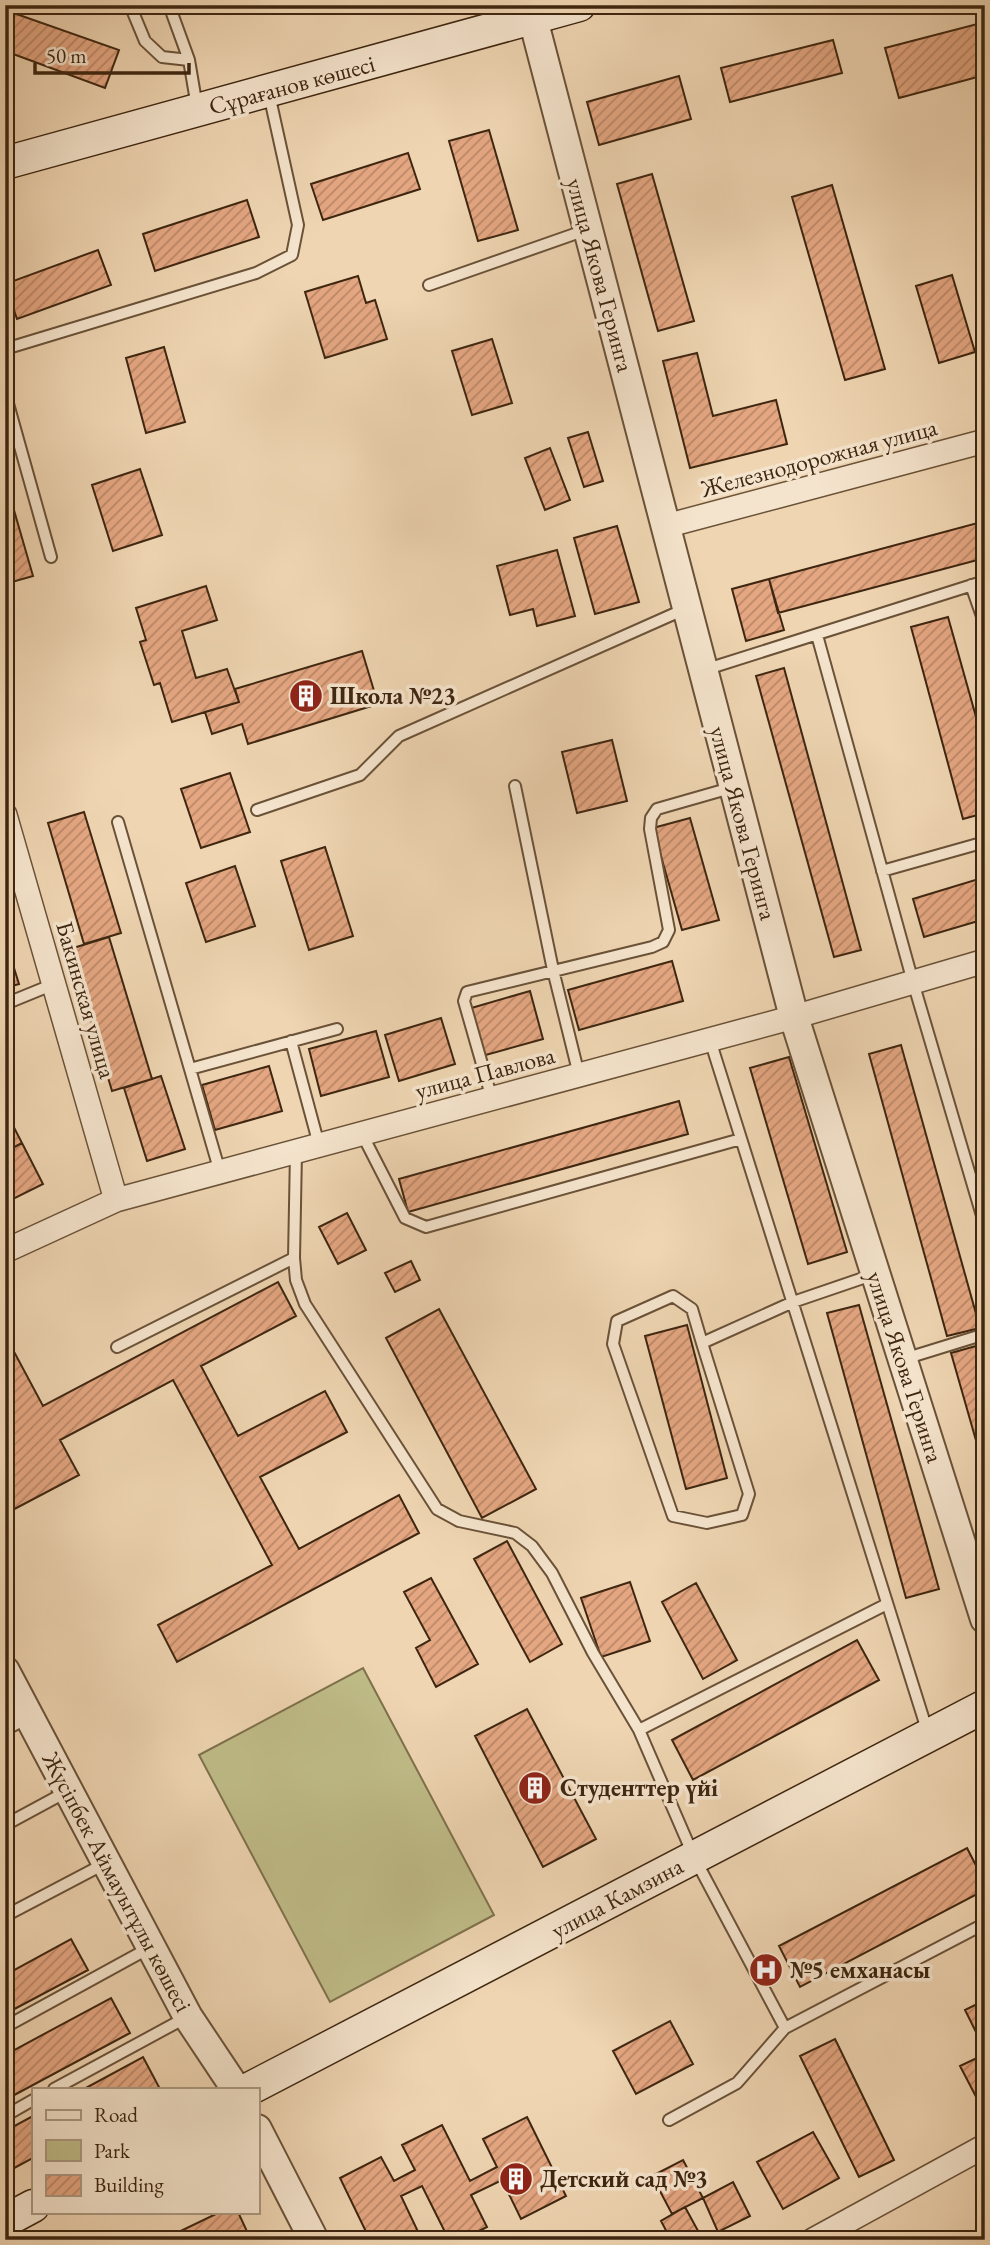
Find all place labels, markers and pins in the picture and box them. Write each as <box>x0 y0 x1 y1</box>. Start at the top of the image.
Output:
building icon: Школа №23 <box>287 677 325 715</box>
place label: Школа №23 <box>330 680 456 711</box>
building icon: Студенттер үйі <box>516 1769 554 1807</box>
place label: Студенттер үйі <box>560 1772 718 1804</box>
hospital icon: №5 емханасы <box>747 1951 785 1989</box>
place label: №5 емханасы <box>790 1954 930 1985</box>
building icon: Детский сад №3 <box>497 2160 535 2198</box>
place label: Детский сад №3 <box>540 2163 708 2194</box>

